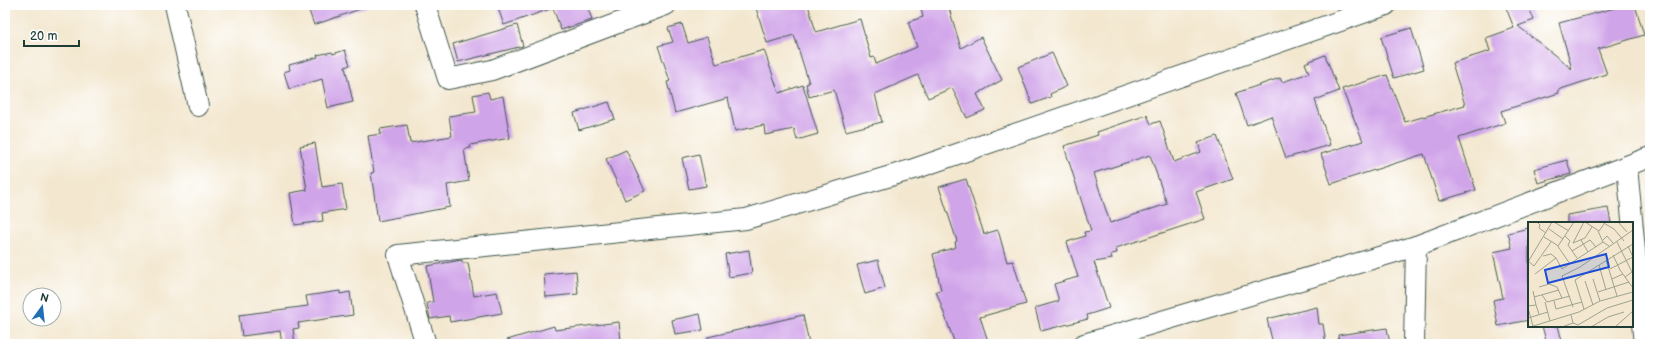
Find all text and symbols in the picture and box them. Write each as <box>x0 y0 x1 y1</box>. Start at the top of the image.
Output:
scale bar <box>24 22 79 48</box>
text: 20 m <box>30 29 57 44</box>
inset map <box>1528 222 1633 327</box>
north arrow <box>22 287 62 327</box>
text: N <box>39 290 50 305</box>

